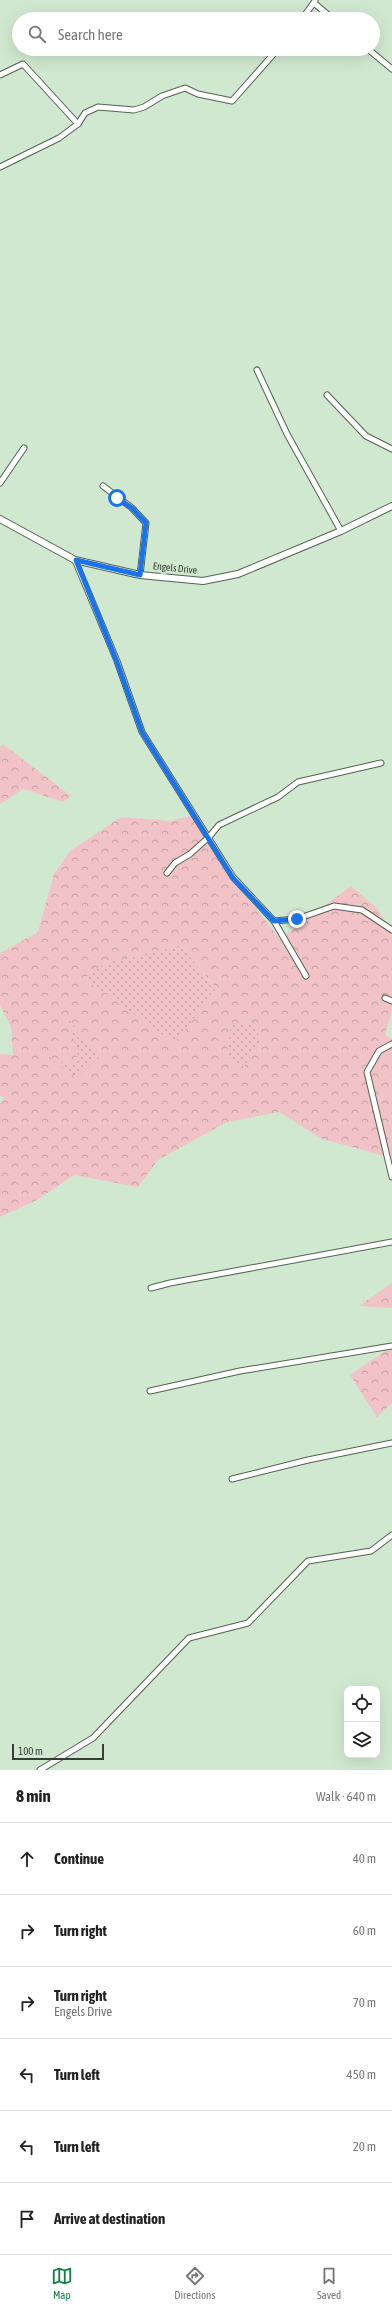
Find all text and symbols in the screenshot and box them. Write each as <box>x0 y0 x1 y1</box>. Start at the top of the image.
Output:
search box <box>12 12 380 56</box>
icon: search <box>26 23 48 45</box>
text: Search here <box>58 26 123 43</box>
route start <box>108 489 126 507</box>
street label: Engels Drive <box>152 560 198 576</box>
route end <box>288 910 306 928</box>
map controls <box>344 1686 380 1758</box>
button: locate <box>344 1686 380 1722</box>
button: layers <box>344 1722 380 1758</box>
scale bar <box>12 1742 104 1761</box>
text: 100 m <box>18 1745 43 1757</box>
text: 8 min <box>16 1786 51 1806</box>
text: Walk · 640 m <box>316 1789 376 1804</box>
icon: ahead <box>16 1848 38 1870</box>
text: Continue <box>54 1850 104 1867</box>
text: 40 m <box>353 1851 376 1866</box>
icon: right <box>16 1920 38 1942</box>
text: Turn right <box>54 1922 107 1939</box>
text: 60 m <box>353 1923 376 1938</box>
text: Turn right <box>54 1987 107 2004</box>
icon: right <box>16 1992 38 2014</box>
text: 70 m <box>353 1995 376 2010</box>
text: Engels Drive <box>54 2004 112 2019</box>
icon: left <box>16 2064 38 2086</box>
text: Turn left <box>54 2066 100 2083</box>
text: 450 m <box>347 2067 376 2082</box>
icon: left <box>16 2136 38 2158</box>
text: Turn left <box>54 2138 100 2155</box>
text: 20 m <box>353 2139 376 2154</box>
icon: arrive <box>16 2208 38 2230</box>
text: Arrive at destination <box>54 2210 165 2227</box>
tab: Map <box>51 2265 73 2301</box>
tab: Directions <box>174 2265 215 2301</box>
tab: Saved <box>317 2265 341 2301</box>

